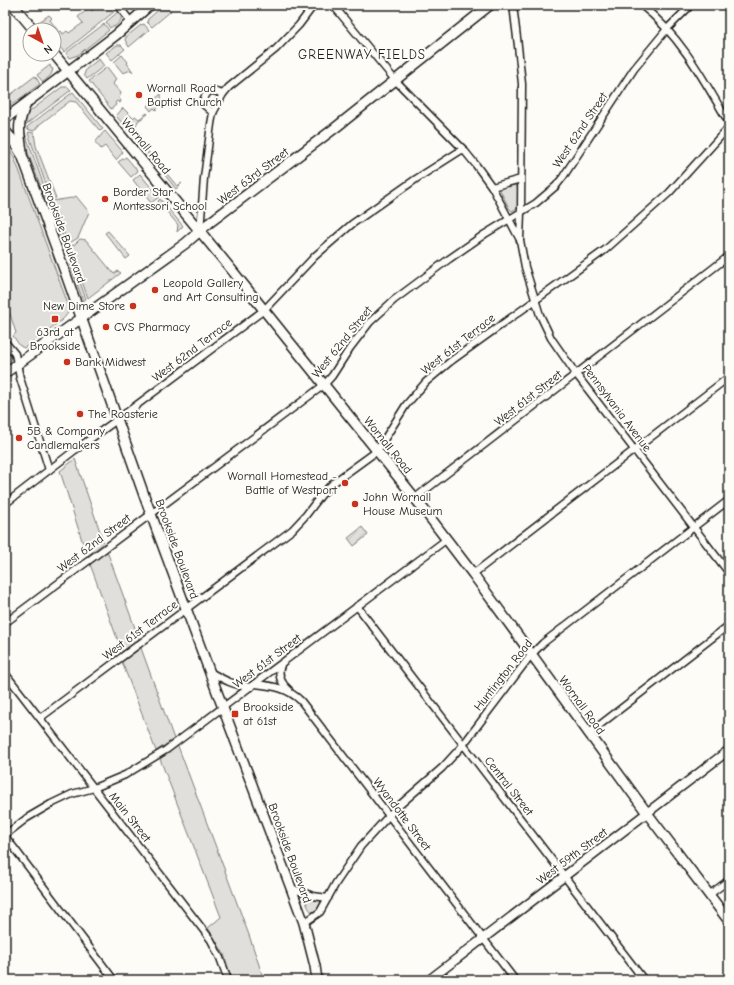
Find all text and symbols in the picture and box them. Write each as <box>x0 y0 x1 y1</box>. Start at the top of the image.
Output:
north arrow <box>22 22 62 62</box>
text: N <box>41 42 55 57</box>
district label: GREENWAY FIELDS <box>298 47 426 62</box>
place label: Wornall Road Baptist Church <box>147 81 222 109</box>
street label: West 62nd Street <box>550 89 611 170</box>
marker: Wornall Road Baptist Church <box>134 90 144 100</box>
street label: Wornall Road <box>118 115 174 177</box>
street label: West 63rd Street <box>215 144 292 207</box>
street label: Brookside Boulevard <box>39 181 89 285</box>
place label: Border Star Montessori School <box>113 185 207 213</box>
marker: Border Star Montessori School <box>100 194 110 204</box>
place label: Leopold Gallery and Art Consulting <box>163 276 259 304</box>
marker: Leopold Gallery and Art Consulting <box>150 285 160 295</box>
place label: New Dime Store <box>43 299 125 313</box>
marker: New Dime Store <box>128 301 138 311</box>
street label: West 62nd Street <box>309 303 375 381</box>
street label: West 61st Terrace <box>418 311 498 377</box>
marker: 63rd at Brookside <box>50 314 60 324</box>
street label: West 62nd Terrace <box>149 315 235 385</box>
place label: CVS Pharmacy <box>114 320 190 334</box>
marker: CVS Pharmacy <box>101 322 111 332</box>
place label: 63rd at Brookside <box>30 325 80 353</box>
place label: Bank Midwest <box>75 355 146 369</box>
marker: Bank Midwest <box>62 357 72 367</box>
street label: Pennsylvania Avenue <box>580 362 654 454</box>
street label: West 61st Street <box>491 367 565 429</box>
place label: The Roasterie <box>88 407 158 421</box>
marker: The Roasterie <box>75 409 85 419</box>
street label: Wornall Road <box>361 414 415 476</box>
place label: 5B & Company Candlemakers <box>27 424 106 452</box>
marker: 5B & Company Candlemakers <box>14 433 24 443</box>
place label: Wornall Homestead - Battle of Westport <box>227 469 338 497</box>
marker: Wornall Homestead - Battle of Westport <box>340 478 350 488</box>
place label: John Wornall House Museum <box>363 490 442 518</box>
street label: Brookside Boulevard <box>152 497 202 601</box>
marker: John Wornall House Museum <box>350 499 360 509</box>
street label: West 62nd Street <box>55 511 134 575</box>
street label: West 61st Terrace <box>100 597 180 663</box>
street label: West 61st Street <box>230 630 304 691</box>
street label: Huntington Road <box>471 637 535 713</box>
street label: Wornall Road <box>556 673 608 737</box>
place label: Brookside at 61st <box>243 700 294 728</box>
marker: Brookside at 61st <box>230 709 240 719</box>
street label: Central Street <box>482 754 537 819</box>
street label: Wyandotte Street <box>370 775 434 854</box>
street label: Main Street <box>106 789 154 845</box>
street label: Brookside Boulevard <box>265 801 315 905</box>
street label: West 59th Street <box>534 825 611 887</box>

